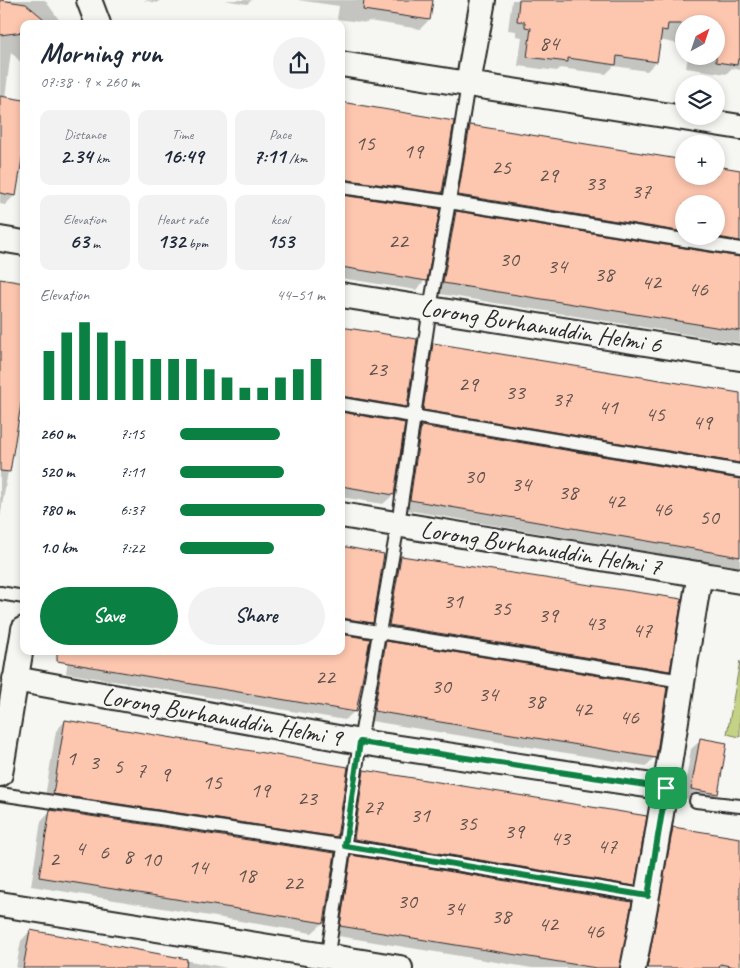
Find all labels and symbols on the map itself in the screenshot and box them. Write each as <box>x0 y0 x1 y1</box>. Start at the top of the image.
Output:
north arrow <box>675 15 725 65</box>
house number: 84 <box>539 29 561 57</box>
house number: 15 <box>355 129 376 157</box>
house number: 19 <box>403 137 425 165</box>
house number: 25 <box>491 153 512 181</box>
house number: 29 <box>538 161 560 189</box>
house number: 33 <box>585 169 607 197</box>
house number: 37 <box>631 177 652 205</box>
house number: 22 <box>388 227 410 255</box>
house number: 30 <box>499 245 521 273</box>
house number: 34 <box>547 252 569 280</box>
house number: 38 <box>594 260 616 288</box>
house number: 42 <box>641 268 663 296</box>
house number: 46 <box>688 275 709 303</box>
street label: Lorong Burhanuddin Helmi 6 <box>418 291 664 361</box>
house number: 23 <box>367 355 389 383</box>
house number: 29 <box>458 370 480 398</box>
house number: 33 <box>505 378 527 406</box>
house number: 37 <box>552 385 573 413</box>
house number: 41 <box>598 393 619 421</box>
house number: 45 <box>645 400 666 428</box>
house number: 49 <box>692 408 714 436</box>
house number: 30 <box>464 462 486 490</box>
house number: 34 <box>511 470 533 498</box>
house number: 38 <box>558 478 580 506</box>
house number: 42 <box>605 487 627 515</box>
house number: 46 <box>652 495 673 523</box>
house number: 50 <box>699 503 721 531</box>
street label: Lorong Burhanuddin Helmi 7 <box>418 513 665 583</box>
house number: 31 <box>443 587 464 615</box>
house number: 35 <box>491 594 512 622</box>
house number: 39 <box>538 601 560 629</box>
house number: 43 <box>585 609 607 637</box>
house number: 47 <box>632 616 653 644</box>
house number: 22 <box>315 663 337 691</box>
house number: 30 <box>431 672 453 700</box>
street label: Lorong Burhanuddin Helmi 9 <box>100 680 346 754</box>
house number: 34 <box>478 680 500 708</box>
house number: 38 <box>525 687 547 715</box>
house number: 42 <box>572 695 594 723</box>
house number: 46 <box>619 703 640 731</box>
house number: 1 <box>66 744 77 772</box>
house number: 3 <box>89 748 101 776</box>
house number: 5 <box>113 752 124 780</box>
house number: 7 <box>136 756 147 784</box>
house number: 9 <box>160 760 172 788</box>
pin <box>645 767 687 809</box>
house number: 15 <box>202 768 223 796</box>
house number: 19 <box>250 776 272 804</box>
house number: 23 <box>297 784 319 812</box>
house number: 27 <box>363 793 384 821</box>
house number: 31 <box>410 801 431 829</box>
house number: 35 <box>457 809 478 837</box>
house number: 39 <box>504 817 526 845</box>
house number: 43 <box>550 824 572 852</box>
house number: 47 <box>597 832 618 860</box>
house number: 4 <box>75 834 87 862</box>
house number: 6 <box>99 838 110 866</box>
house number: 8 <box>123 842 135 870</box>
house number: 2 <box>49 845 61 873</box>
house number: 10 <box>141 845 163 873</box>
house number: 14 <box>188 853 210 881</box>
house number: 18 <box>236 861 258 889</box>
house number: 22 <box>283 869 305 897</box>
house number: 30 <box>397 887 419 915</box>
house number: 34 <box>444 894 466 922</box>
house number: 38 <box>491 902 513 930</box>
house number: 42 <box>538 910 560 938</box>
house number: 46 <box>584 917 605 945</box>

